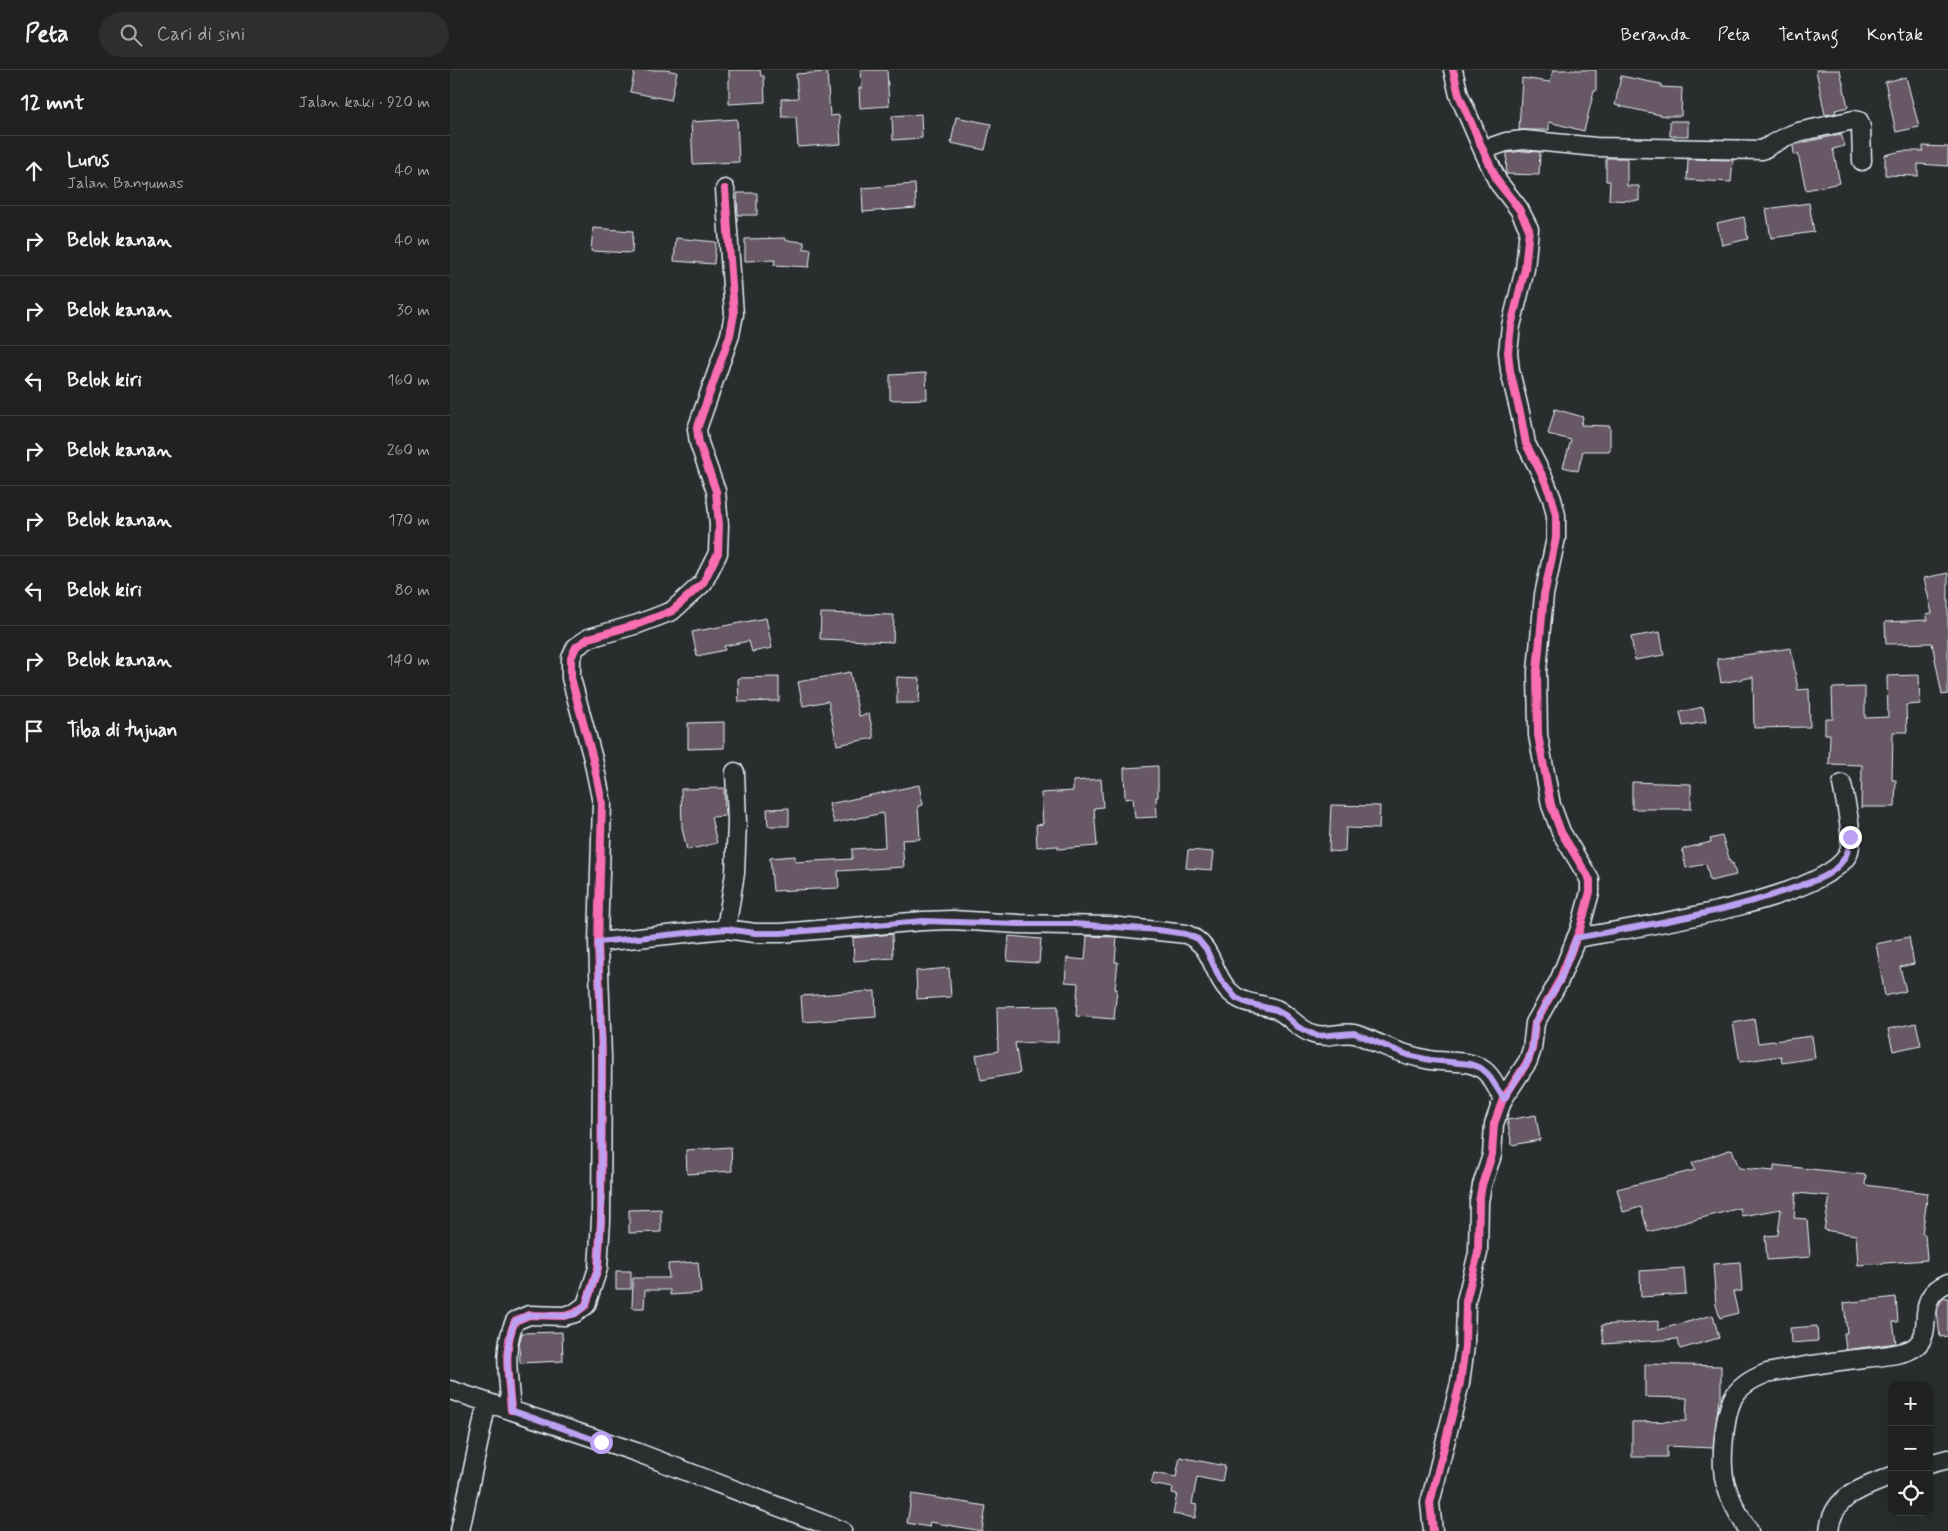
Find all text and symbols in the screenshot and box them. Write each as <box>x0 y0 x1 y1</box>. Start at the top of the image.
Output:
search box <box>99 12 449 57</box>
text: Peta <box>25 19 69 50</box>
icon: search <box>117 21 145 49</box>
text: Cari di sini <box>157 22 245 47</box>
text: Beranda <box>1620 23 1689 47</box>
text: Peta <box>1717 23 1750 47</box>
text: Tentang <box>1778 23 1839 47</box>
text: Kontak <box>1867 23 1923 47</box>
text: 12 mnt <box>20 89 84 117</box>
text: Jalan kaki · 920 m <box>298 92 430 113</box>
text: Lurus <box>67 148 109 173</box>
icon: ahead <box>20 157 48 185</box>
text: 40 m <box>394 160 430 181</box>
text: Jalan Banyumas <box>67 173 184 194</box>
icon: right <box>20 227 48 255</box>
text: Belok kanan <box>67 228 172 253</box>
text: 40 m <box>394 230 430 251</box>
icon: right <box>20 297 48 325</box>
text: Belok kanan <box>67 298 172 323</box>
text: 30 m <box>397 300 430 321</box>
icon: left <box>20 367 48 395</box>
text: Belok kiri <box>67 368 142 393</box>
text: 160 m <box>387 370 430 391</box>
icon: right <box>20 437 48 465</box>
text: Belok kanan <box>67 438 172 463</box>
text: 260 m <box>387 440 430 461</box>
icon: right <box>20 507 48 535</box>
text: Belok kanan <box>67 508 172 533</box>
text: 170 m <box>388 510 430 531</box>
icon: left <box>20 577 48 605</box>
text: Belok kiri <box>67 578 142 603</box>
text: 80 m <box>395 580 430 601</box>
icon: right <box>20 647 48 675</box>
text: Belok kanan <box>67 648 172 673</box>
text: 140 m <box>386 650 430 671</box>
icon: arrive <box>20 717 48 745</box>
text: Tiba di tujuan <box>67 718 178 743</box>
route end <box>1839 826 1862 849</box>
map controls <box>1888 1381 1933 1516</box>
button: + <box>1888 1381 1933 1426</box>
button: − <box>1888 1426 1933 1471</box>
route start <box>590 1431 613 1454</box>
button: locate <box>1888 1471 1933 1516</box>

